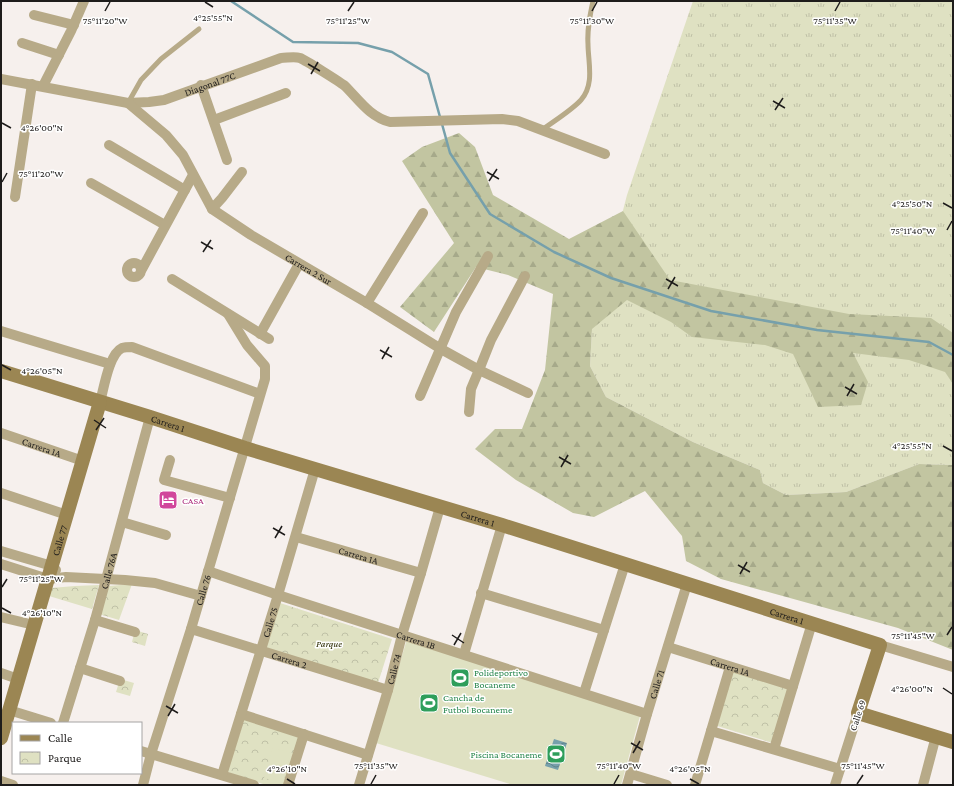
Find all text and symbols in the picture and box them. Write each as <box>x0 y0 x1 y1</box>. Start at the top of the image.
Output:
text: 4°25'55"N <box>193 12 233 23</box>
text: 75°11'20"W <box>83 15 128 26</box>
text: 75°11'25"W <box>326 15 371 26</box>
text: 75°11'30"W <box>570 15 615 26</box>
text: 75°11'35"W <box>813 15 858 26</box>
street label: Diagonal 77C <box>183 70 237 98</box>
text: 4°26'00"N <box>21 122 64 133</box>
text: 75°11'20"W <box>19 168 64 179</box>
text: 4°25'50"N <box>892 198 933 209</box>
text: 75°11'40"W <box>891 225 936 236</box>
street label: Carrera 2 Sur <box>283 251 334 287</box>
text: 4°26'05"N <box>21 365 63 376</box>
street label: Carrera 1 <box>150 413 186 434</box>
street label: Carrera 1A <box>20 436 63 459</box>
text: 4°25'55"N <box>892 440 932 451</box>
hotel icon: CASA <box>157 489 179 511</box>
place label: CASA <box>182 495 204 506</box>
street label: Carrera 1 <box>459 508 496 529</box>
street label: Calle 77 <box>50 524 70 557</box>
street label: Carrera 1A <box>337 545 380 566</box>
street label: Calle 76A <box>99 551 119 590</box>
text: 75°11'25"W <box>19 573 64 584</box>
street label: Calle 76 <box>193 573 213 607</box>
street label: Carrera 1 <box>768 605 805 626</box>
street label: Calle 75 <box>260 606 280 639</box>
text: 4°26'10"N <box>22 607 63 618</box>
street label: Carrera 1B <box>395 629 437 652</box>
text: 75°11'45"W <box>891 630 936 641</box>
park label: Parque <box>316 638 342 649</box>
street label: Carrera 2 <box>270 649 309 671</box>
street label: Calle 74 <box>385 653 403 686</box>
street label: Carrera 1A <box>709 656 751 678</box>
sports icon: Polideportivo Bocaneme <box>449 667 471 689</box>
place label: Polideportivo Bocaneme <box>474 667 528 690</box>
street label: Calle 71 <box>647 668 666 700</box>
text: 4°26'00"N <box>891 683 934 694</box>
sports icon: Cancha de Futbol Bocaneme <box>418 692 440 714</box>
place label: Cancha de Futbol Bocaneme <box>443 692 513 715</box>
street label: Calle 69 <box>847 698 868 732</box>
legend <box>12 722 142 774</box>
text: Calle <box>48 731 72 745</box>
sports icon: Piscina Bocaneme <box>545 743 567 765</box>
place label: Piscina Bocaneme <box>470 749 543 760</box>
text: Parque <box>48 751 81 765</box>
text: 75°11'35"W <box>354 760 399 771</box>
text: 75°11'40"W <box>597 760 642 771</box>
text: 75°11'45"W <box>841 760 886 771</box>
text: 4°26'10"N <box>267 763 308 774</box>
text: 4°26'05"N <box>669 763 711 774</box>

